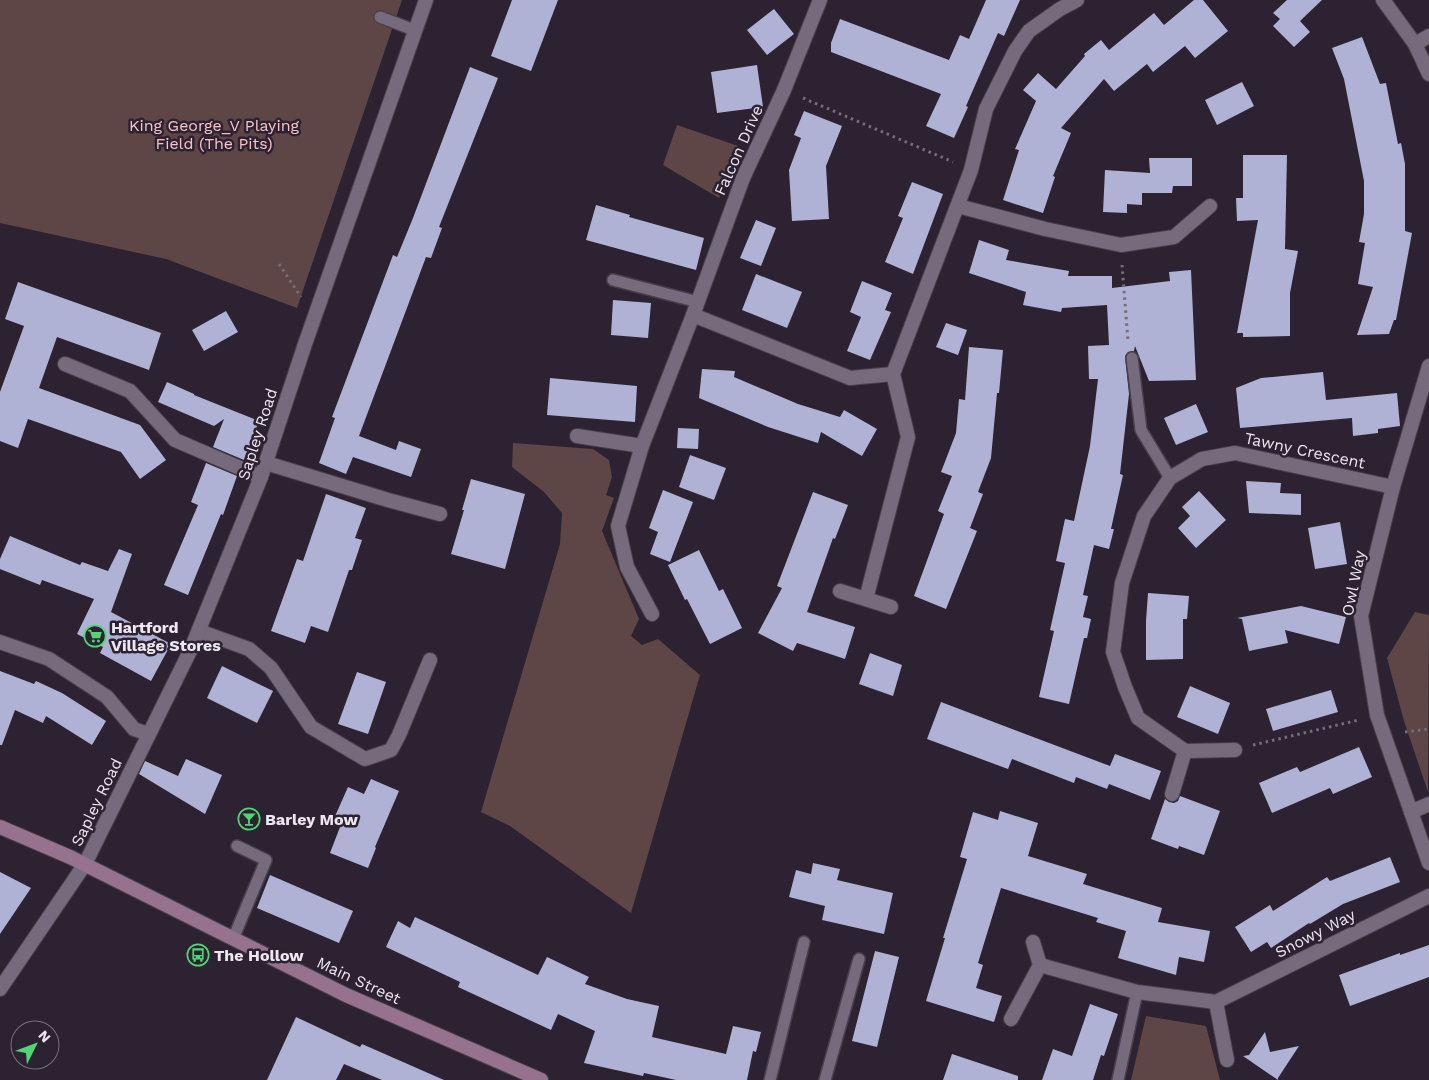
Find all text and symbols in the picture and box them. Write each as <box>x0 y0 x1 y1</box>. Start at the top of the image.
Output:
street label: Falcon Drive <box>710 102 767 198</box>
park label: King George_V Playing Field (The Pits) <box>129 116 300 153</box>
street label: Sapley Road <box>234 386 281 482</box>
street label: Tawny Crescent <box>1243 428 1367 473</box>
street label: Owl Way <box>1338 548 1369 617</box>
place label: Hartford Village Stores <box>111 618 221 655</box>
supermarket icon: Hartford Village Stores <box>83 624 107 648</box>
street label: Sapley Road <box>67 755 126 849</box>
bar icon: Barley Mow <box>237 807 261 831</box>
place label: Barley Mow <box>265 810 358 829</box>
street label: Snowy Way <box>1272 905 1359 962</box>
bus stop icon: The Hollow <box>186 943 210 967</box>
place label: The Hollow <box>214 946 304 965</box>
street label: Main Street <box>314 953 404 1008</box>
north arrow <box>10 1020 60 1070</box>
text: N <box>35 1027 54 1046</box>

